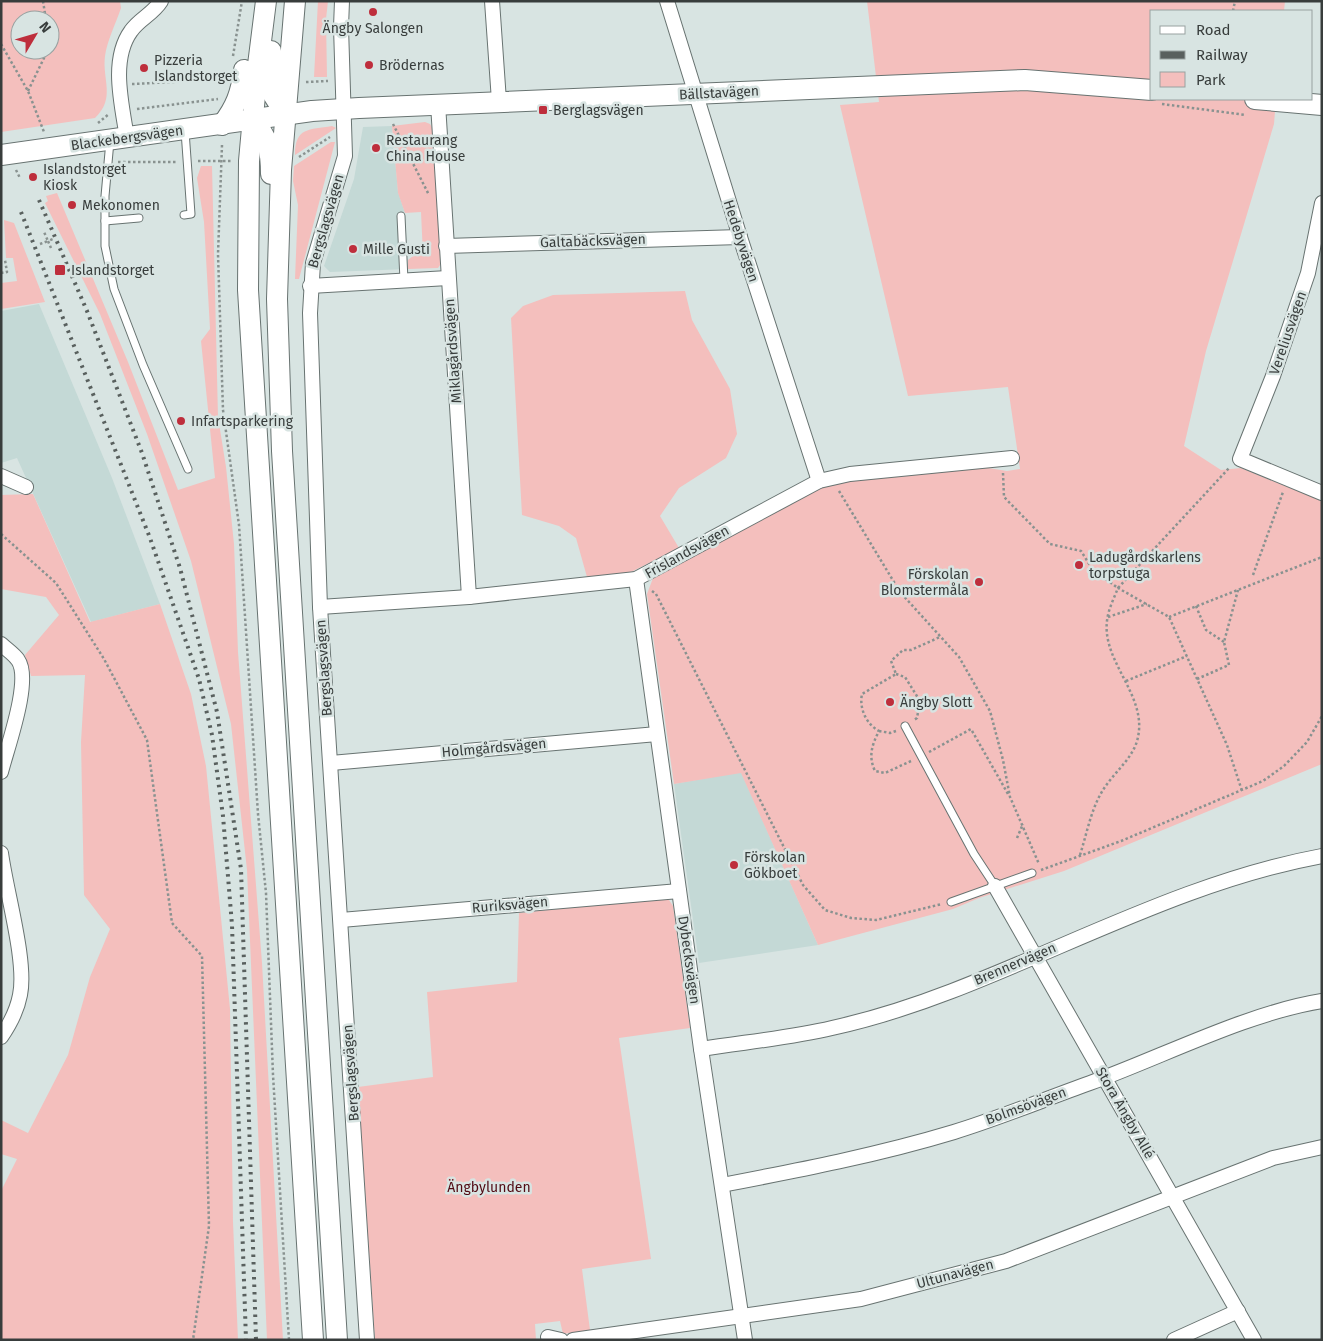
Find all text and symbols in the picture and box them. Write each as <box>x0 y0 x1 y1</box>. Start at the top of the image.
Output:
marker: Ängby Salongen <box>367 6 379 18</box>
north arrow <box>10 10 60 60</box>
legend <box>1150 10 1313 100</box>
text: N <box>35 18 54 36</box>
place label: Ängby Salongen <box>323 20 423 37</box>
text: Road <box>1196 21 1231 39</box>
text: Railway <box>1196 46 1248 64</box>
place label: Pizzeria Islandstorget <box>154 52 238 85</box>
place label: Brödernas <box>379 57 445 74</box>
marker: Brödernas <box>363 59 375 71</box>
marker: Pizzeria Islandstorget <box>138 62 150 74</box>
text: Park <box>1196 71 1226 89</box>
street label: Bällstavägen <box>679 82 759 104</box>
place label: Berglagsvägen <box>553 102 644 119</box>
marker: Berglagsvägen <box>537 104 549 116</box>
street label: Blackebergsvägen <box>70 122 184 154</box>
place label: Restaurang China House <box>386 132 465 165</box>
marker: Restaurang China House <box>370 142 382 154</box>
place label: Islandstorget Kiosk <box>43 161 127 194</box>
marker: Islandstorget Kiosk <box>27 171 39 183</box>
street label: Bergslagsvägen <box>304 172 348 270</box>
place label: Mekonomen <box>82 197 160 214</box>
street label: Hedebyvägen <box>720 198 762 284</box>
marker: Mekonomen <box>66 199 78 211</box>
street label: Galtabäcksvägen <box>540 231 646 251</box>
place label: Mille Gusti <box>363 241 430 258</box>
marker: Mille Gusti <box>347 243 359 255</box>
place label: Islandstorget <box>71 262 155 279</box>
marker: Islandstorget <box>53 263 67 277</box>
street label: Vereliusvägen <box>1266 289 1310 377</box>
street label: Miklagårdsvägen <box>441 298 465 404</box>
place label: Infartsparkering <box>191 413 294 430</box>
marker: Infartsparkering <box>175 415 187 427</box>
street label: Frislandsvägen <box>642 522 732 582</box>
place label: Ladugårdskarlens torpstuga <box>1089 549 1201 582</box>
marker: Ladugårdskarlens torpstuga <box>1073 559 1085 571</box>
place label: Förskolan Blomstermåla <box>881 566 969 599</box>
marker: Förskolan Blomstermåla <box>973 576 985 588</box>
street label: Bergslagsvägen <box>312 619 336 717</box>
place label: Ängby Slott <box>900 694 973 711</box>
marker: Ängby Slott <box>884 696 896 708</box>
street label: Holmgårdsvägen <box>441 735 547 761</box>
place label: Förskolan Gökboet <box>744 849 805 882</box>
marker: Förskolan Gökboet <box>728 859 740 871</box>
street label: Ruriksvägen <box>471 893 549 917</box>
street label: Dybecksvägen <box>674 915 704 1005</box>
street label: Brennervägen <box>971 939 1059 989</box>
street label: Bergslagsvägen <box>339 1024 363 1122</box>
street label: Stora Ängby Allé <box>1092 1064 1158 1162</box>
street label: Bolmsövägen <box>983 1084 1069 1128</box>
park label: Ängbylunden <box>447 1179 531 1196</box>
street label: Ultunavägen <box>915 1256 995 1292</box>

